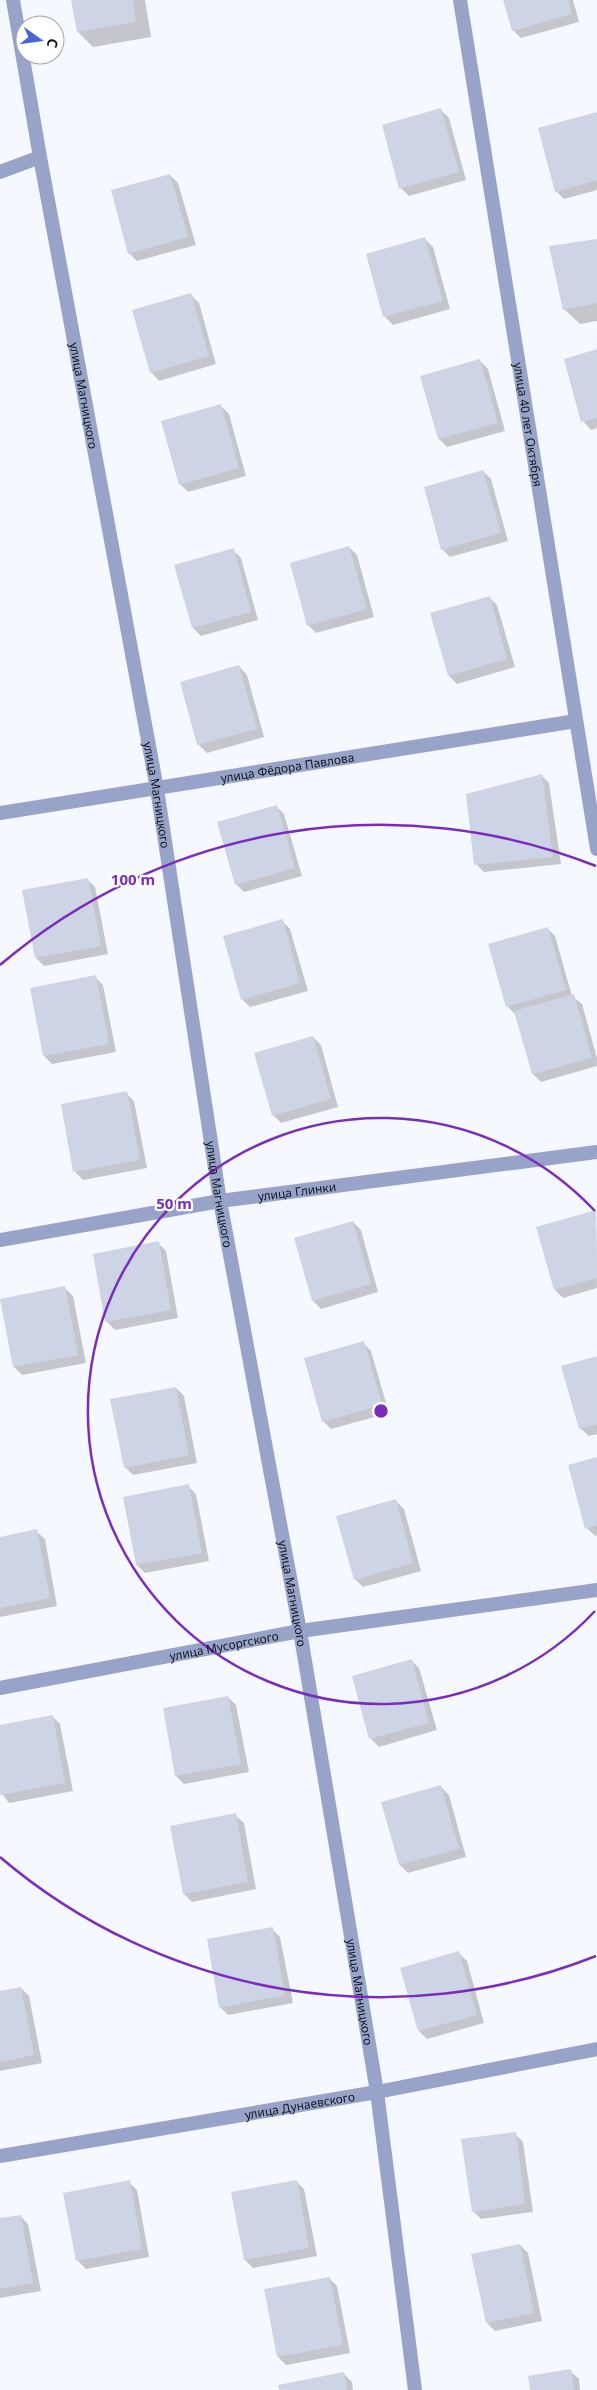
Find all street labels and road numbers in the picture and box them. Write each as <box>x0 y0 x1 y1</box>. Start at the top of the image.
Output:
street label: улица Магницкого <box>66 341 102 450</box>
street label: улица 40 лет Октября <box>510 361 547 488</box>
street label: улица Магницкого <box>140 740 174 849</box>
street label: улица Фёдора Павлова <box>219 748 355 786</box>
street label: улица Магницкого <box>202 1140 237 1249</box>
street label: улица Глинки <box>257 1178 337 1204</box>
street label: улица Магницкого <box>275 1539 311 1648</box>
street label: улица Мусоргского <box>168 1627 280 1664</box>
street label: улица Магницкого <box>343 1937 378 2046</box>
street label: улица Дунаевского <box>243 2087 356 2123</box>

